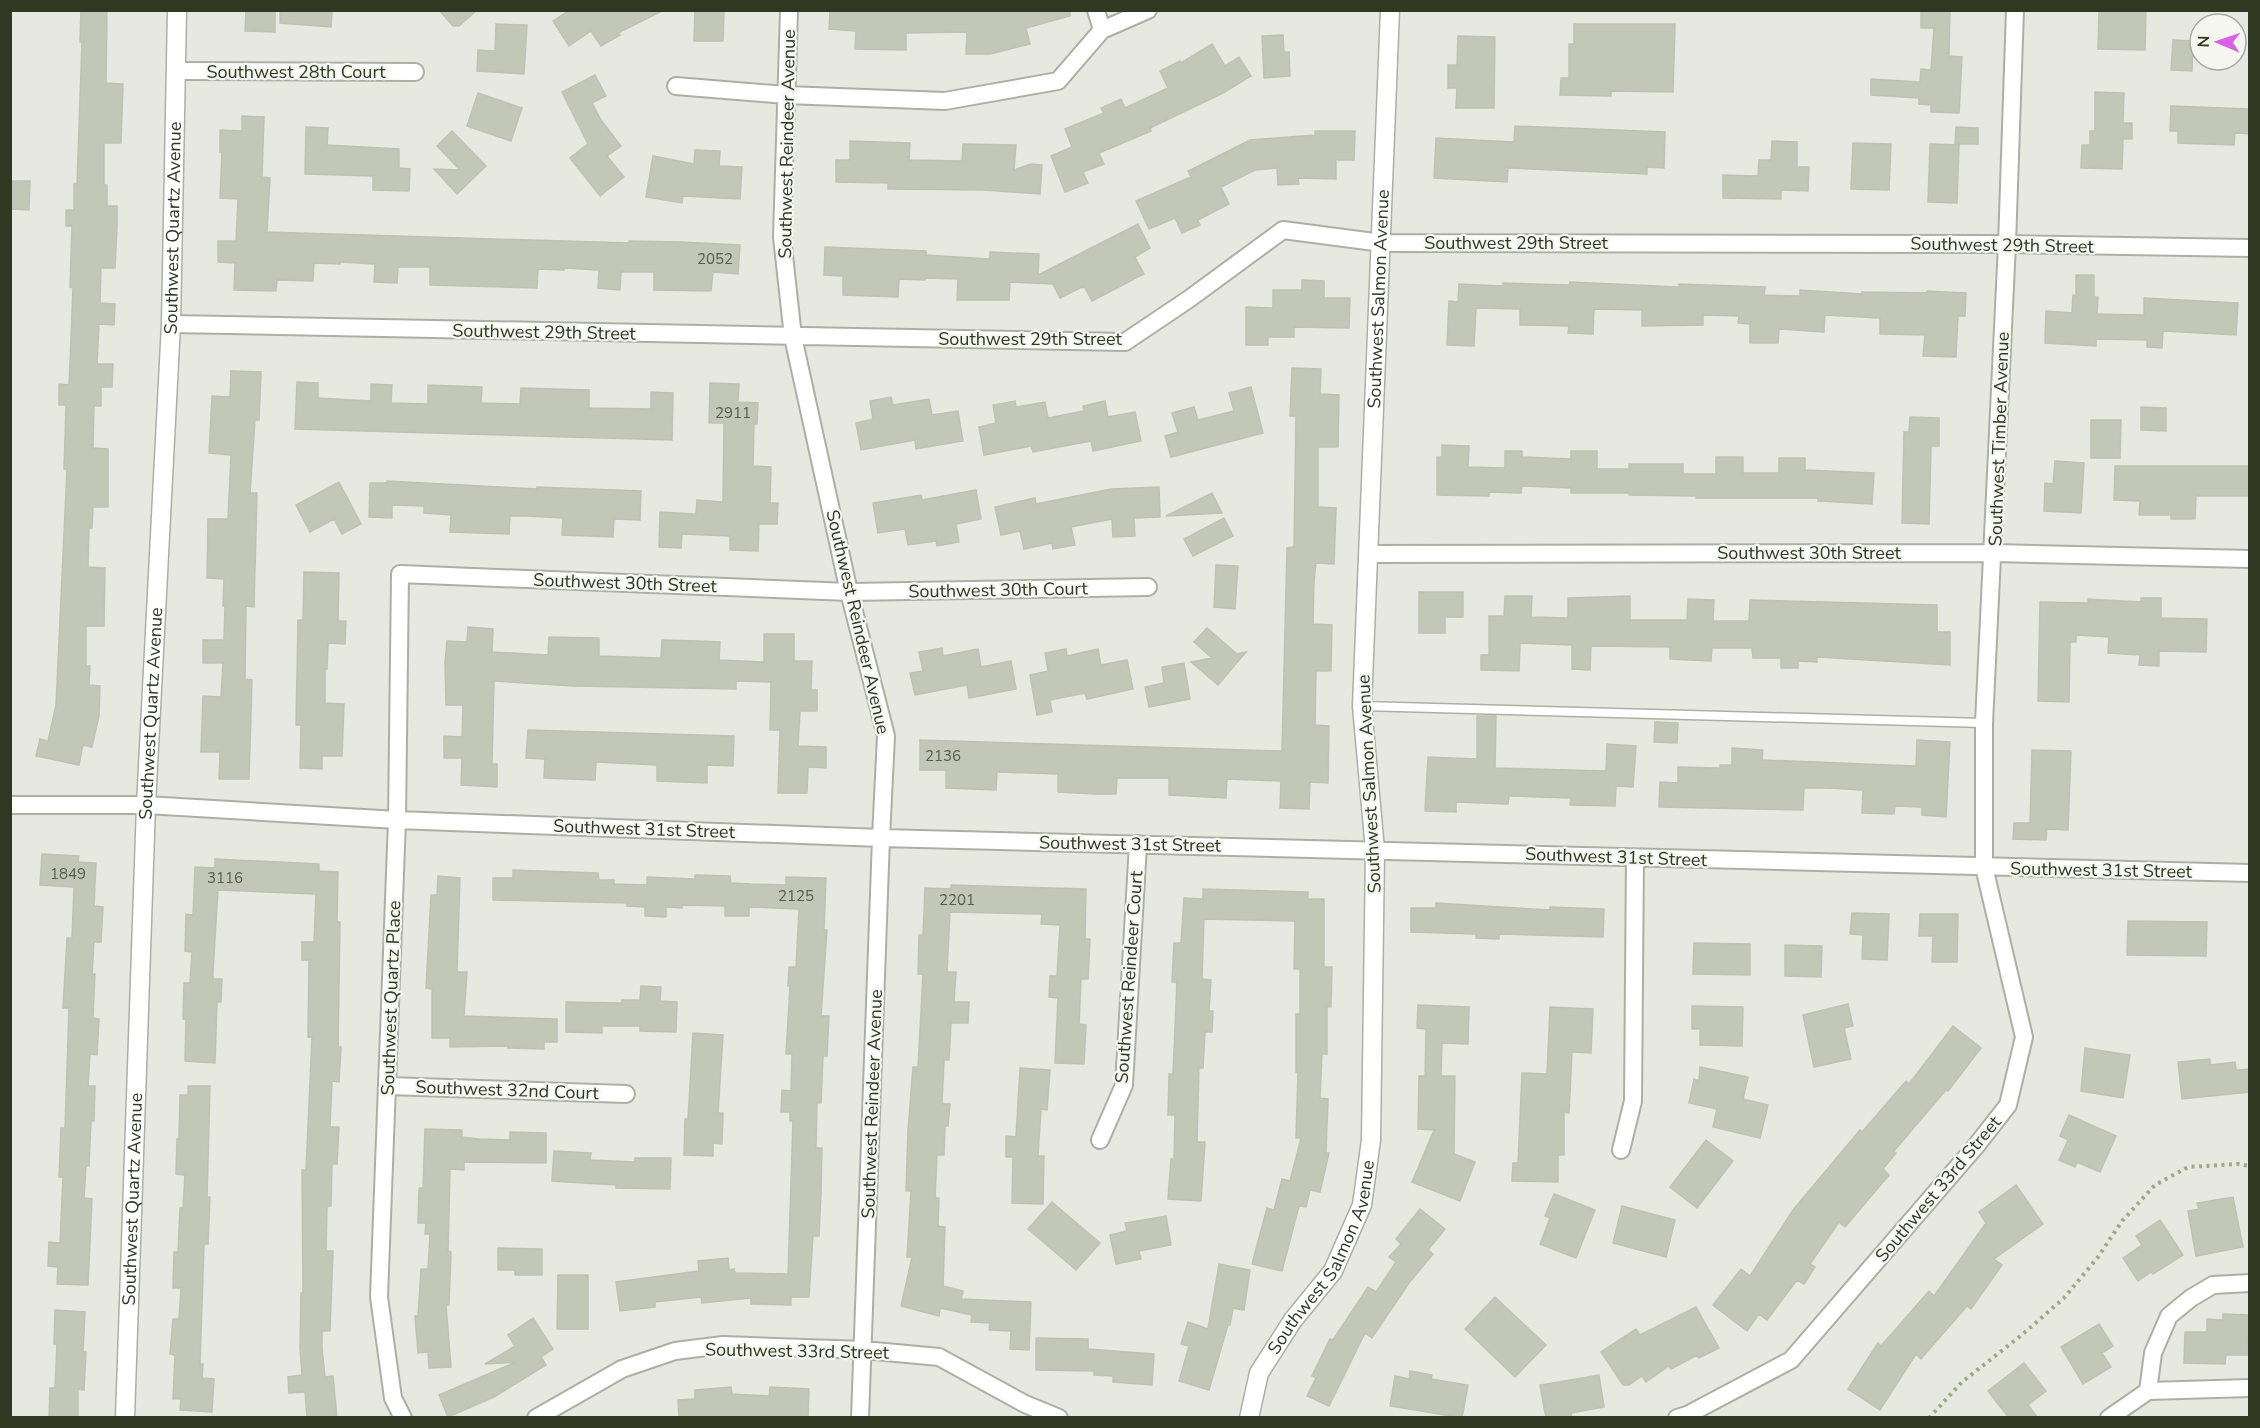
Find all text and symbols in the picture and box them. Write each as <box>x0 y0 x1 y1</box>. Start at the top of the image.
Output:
north arrow <box>2188 12 2248 72</box>
street label: Southwest Reindeer Avenue <box>773 29 801 259</box>
text: N <box>2193 35 2215 48</box>
street label: Southwest 28th Court <box>206 60 386 84</box>
street label: Southwest Quartz Avenue <box>158 121 187 335</box>
street label: Southwest Salmon Avenue <box>1362 189 1395 409</box>
street label: Southwest 29th Street <box>1424 231 1608 255</box>
street label: Southwest 29th Street <box>1910 231 2095 259</box>
house number: 2052 <box>697 249 733 269</box>
street label: Southwest 29th Street <box>452 318 637 346</box>
street label: Southwest 29th Street <box>938 327 1122 351</box>
street label: Southwest Timber Avenue <box>1983 331 2015 547</box>
house number: 2911 <box>715 403 751 423</box>
street label: Southwest Reindeer Avenue <box>820 507 896 737</box>
street label: Southwest 30th Street <box>1717 541 1901 565</box>
street label: Southwest 30th Street <box>533 568 718 598</box>
street label: Southwest 30th Court <box>908 576 1089 604</box>
street label: Southwest Quartz Avenue <box>134 607 168 820</box>
street label: Southwest Salmon Avenue <box>1351 674 1387 894</box>
house number: 2136 <box>925 746 961 766</box>
street label: Southwest 31st Street <box>553 814 736 844</box>
street label: Southwest 31st Street <box>1039 830 1222 858</box>
street label: Southwest 31st Street <box>1525 842 1708 872</box>
street label: Southwest 31st Street <box>2010 856 2193 884</box>
house number: 1849 <box>50 864 86 884</box>
house number: 3116 <box>207 868 243 888</box>
street label: Southwest Reindeer Court <box>1110 869 1148 1084</box>
house number: 2125 <box>778 886 814 906</box>
house number: 2201 <box>939 890 975 910</box>
street label: Southwest Quartz Place <box>376 900 406 1096</box>
street label: Southwest Reindeer Avenue <box>856 989 888 1219</box>
street label: Southwest 32nd Court <box>415 1075 600 1105</box>
street label: Southwest Quartz Avenue <box>117 1092 148 1306</box>
street label: Southwest 33rd Street <box>1870 1110 2007 1267</box>
street label: Southwest Salmon Avenue <box>1262 1159 1380 1359</box>
street label: Southwest 33rd Street <box>705 1337 890 1365</box>

